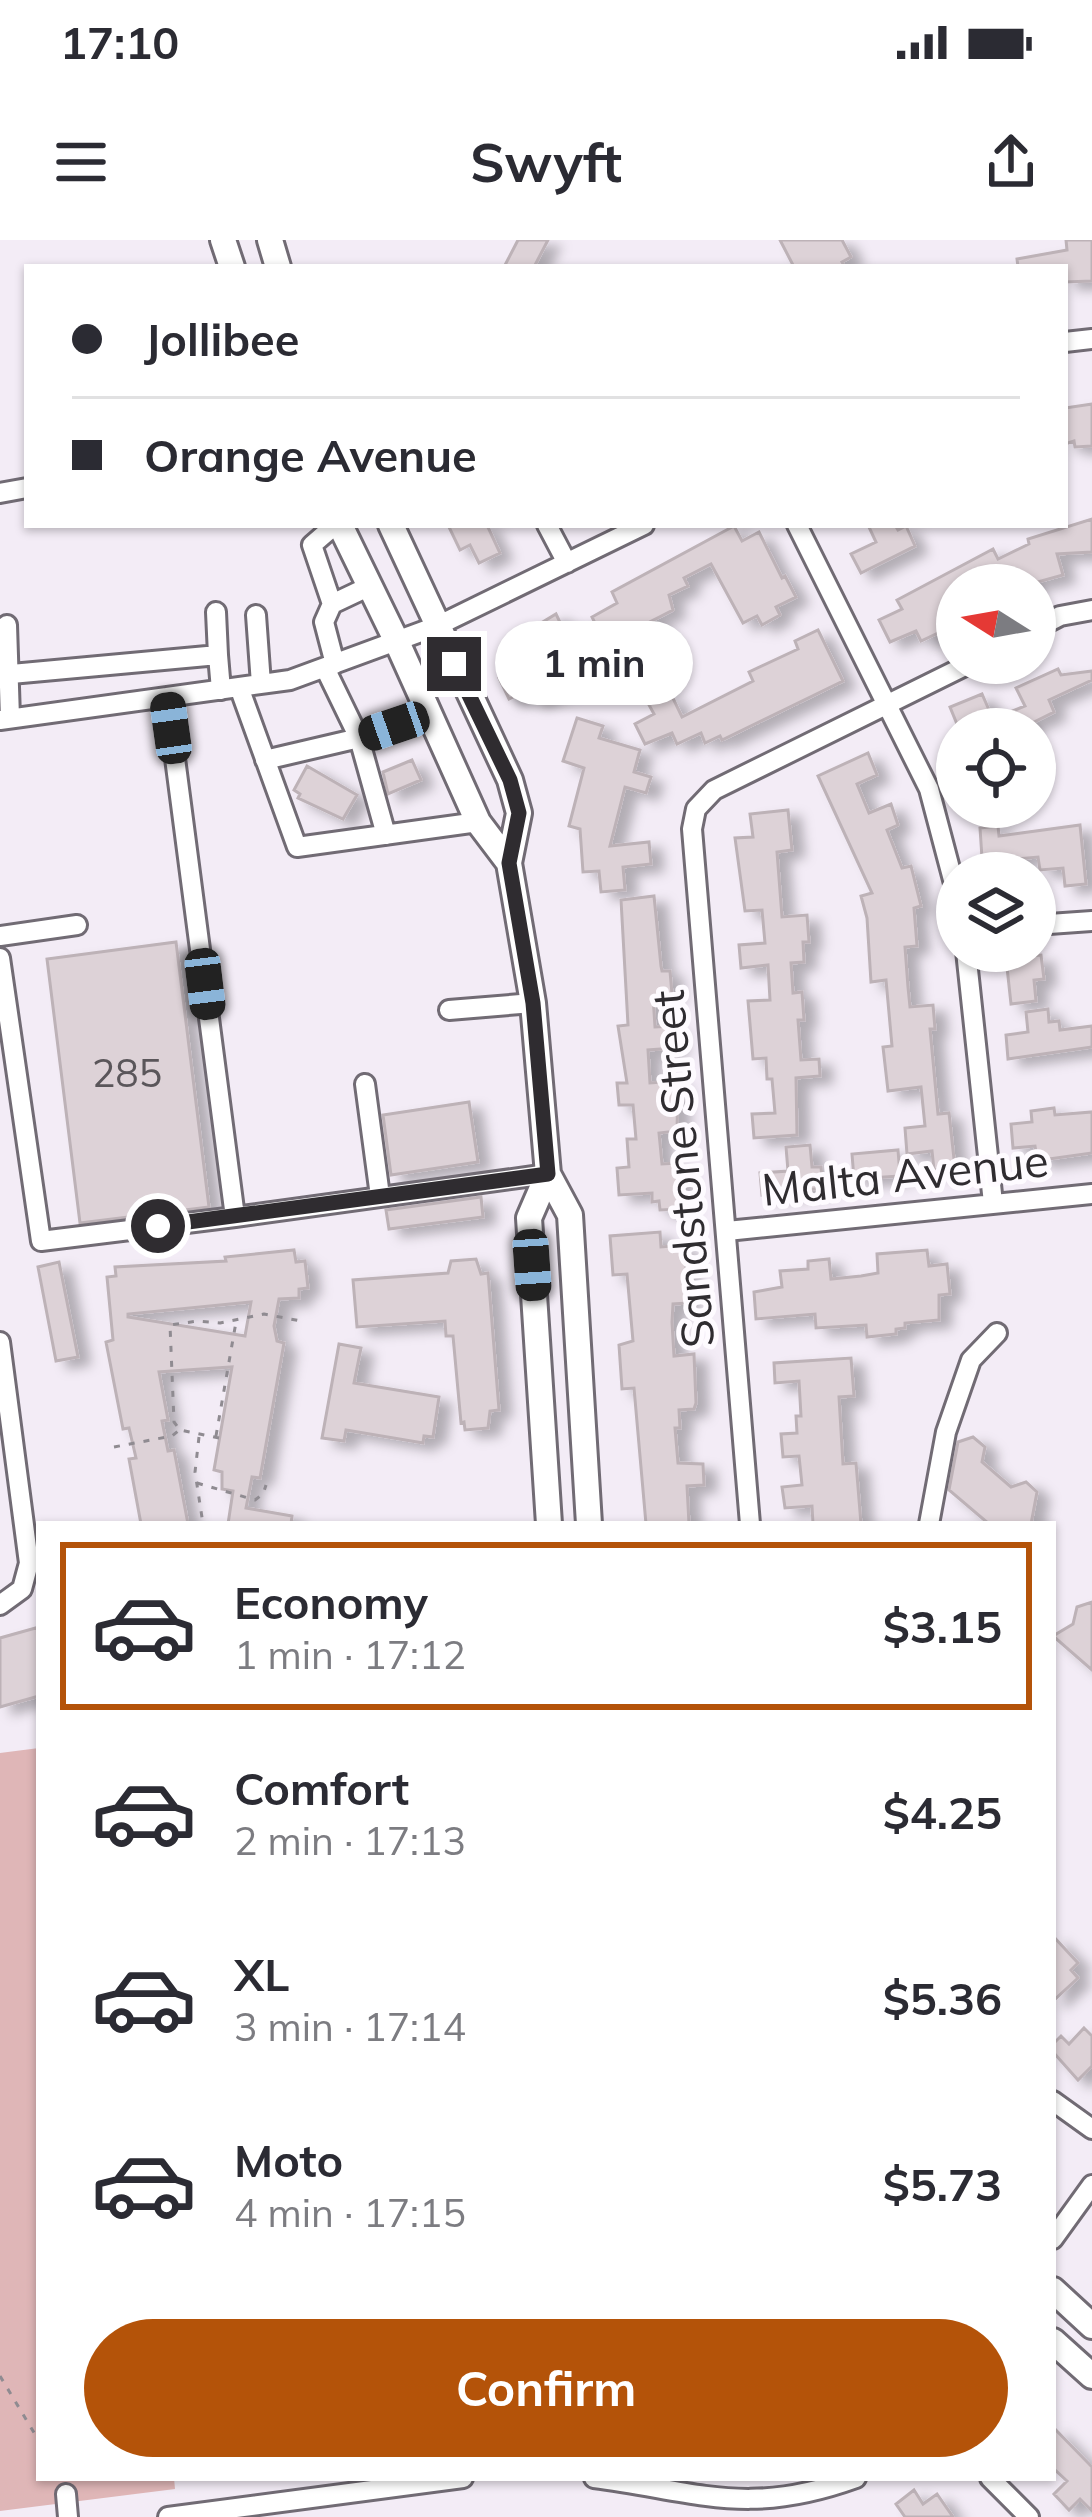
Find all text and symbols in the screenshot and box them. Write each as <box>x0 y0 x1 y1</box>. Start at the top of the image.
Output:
text: 17:10 <box>60 14 179 70</box>
text: Swyft <box>470 128 622 196</box>
icon: menu <box>48 129 114 195</box>
icon: share <box>978 129 1044 195</box>
text: Jollibee <box>144 311 299 367</box>
text: Orange Avenue <box>144 427 477 483</box>
north arrow <box>936 564 1056 684</box>
map controls <box>936 564 1056 972</box>
callout: 1 min <box>496 622 694 706</box>
route end <box>427 637 481 691</box>
text: 1 min <box>543 638 645 687</box>
car <box>148 690 194 766</box>
car <box>354 697 434 755</box>
button: locate <box>936 708 1056 828</box>
button: layers <box>936 852 1056 972</box>
car <box>183 946 227 1022</box>
street label: Sandstone Street <box>638 988 726 1350</box>
house number: 285 <box>92 1048 162 1097</box>
street label: Malta Avenue <box>759 1131 1051 1217</box>
route start <box>131 1199 185 1253</box>
car <box>512 1228 552 1302</box>
icon: car <box>90 1572 198 1680</box>
text: Economy <box>234 1574 428 1630</box>
text: $3.15 <box>883 1598 1002 1654</box>
text: 1 min · 17:12 <box>234 1630 466 1679</box>
icon: car <box>90 1758 198 1866</box>
text: Comfort <box>234 1760 409 1816</box>
text: $4.25 <box>883 1784 1002 1840</box>
text: 2 min · 17:13 <box>234 1816 466 1865</box>
icon: car <box>90 1944 198 2052</box>
text: XL <box>234 1946 289 2002</box>
text: $5.36 <box>883 1970 1002 2026</box>
text: 3 min · 17:14 <box>234 2002 466 2051</box>
icon: car <box>90 2130 198 2238</box>
text: Moto <box>234 2132 343 2188</box>
text: $5.73 <box>883 2156 1002 2212</box>
text: 4 min · 17:15 <box>234 2188 466 2237</box>
button: Confirm <box>84 2319 1008 2457</box>

